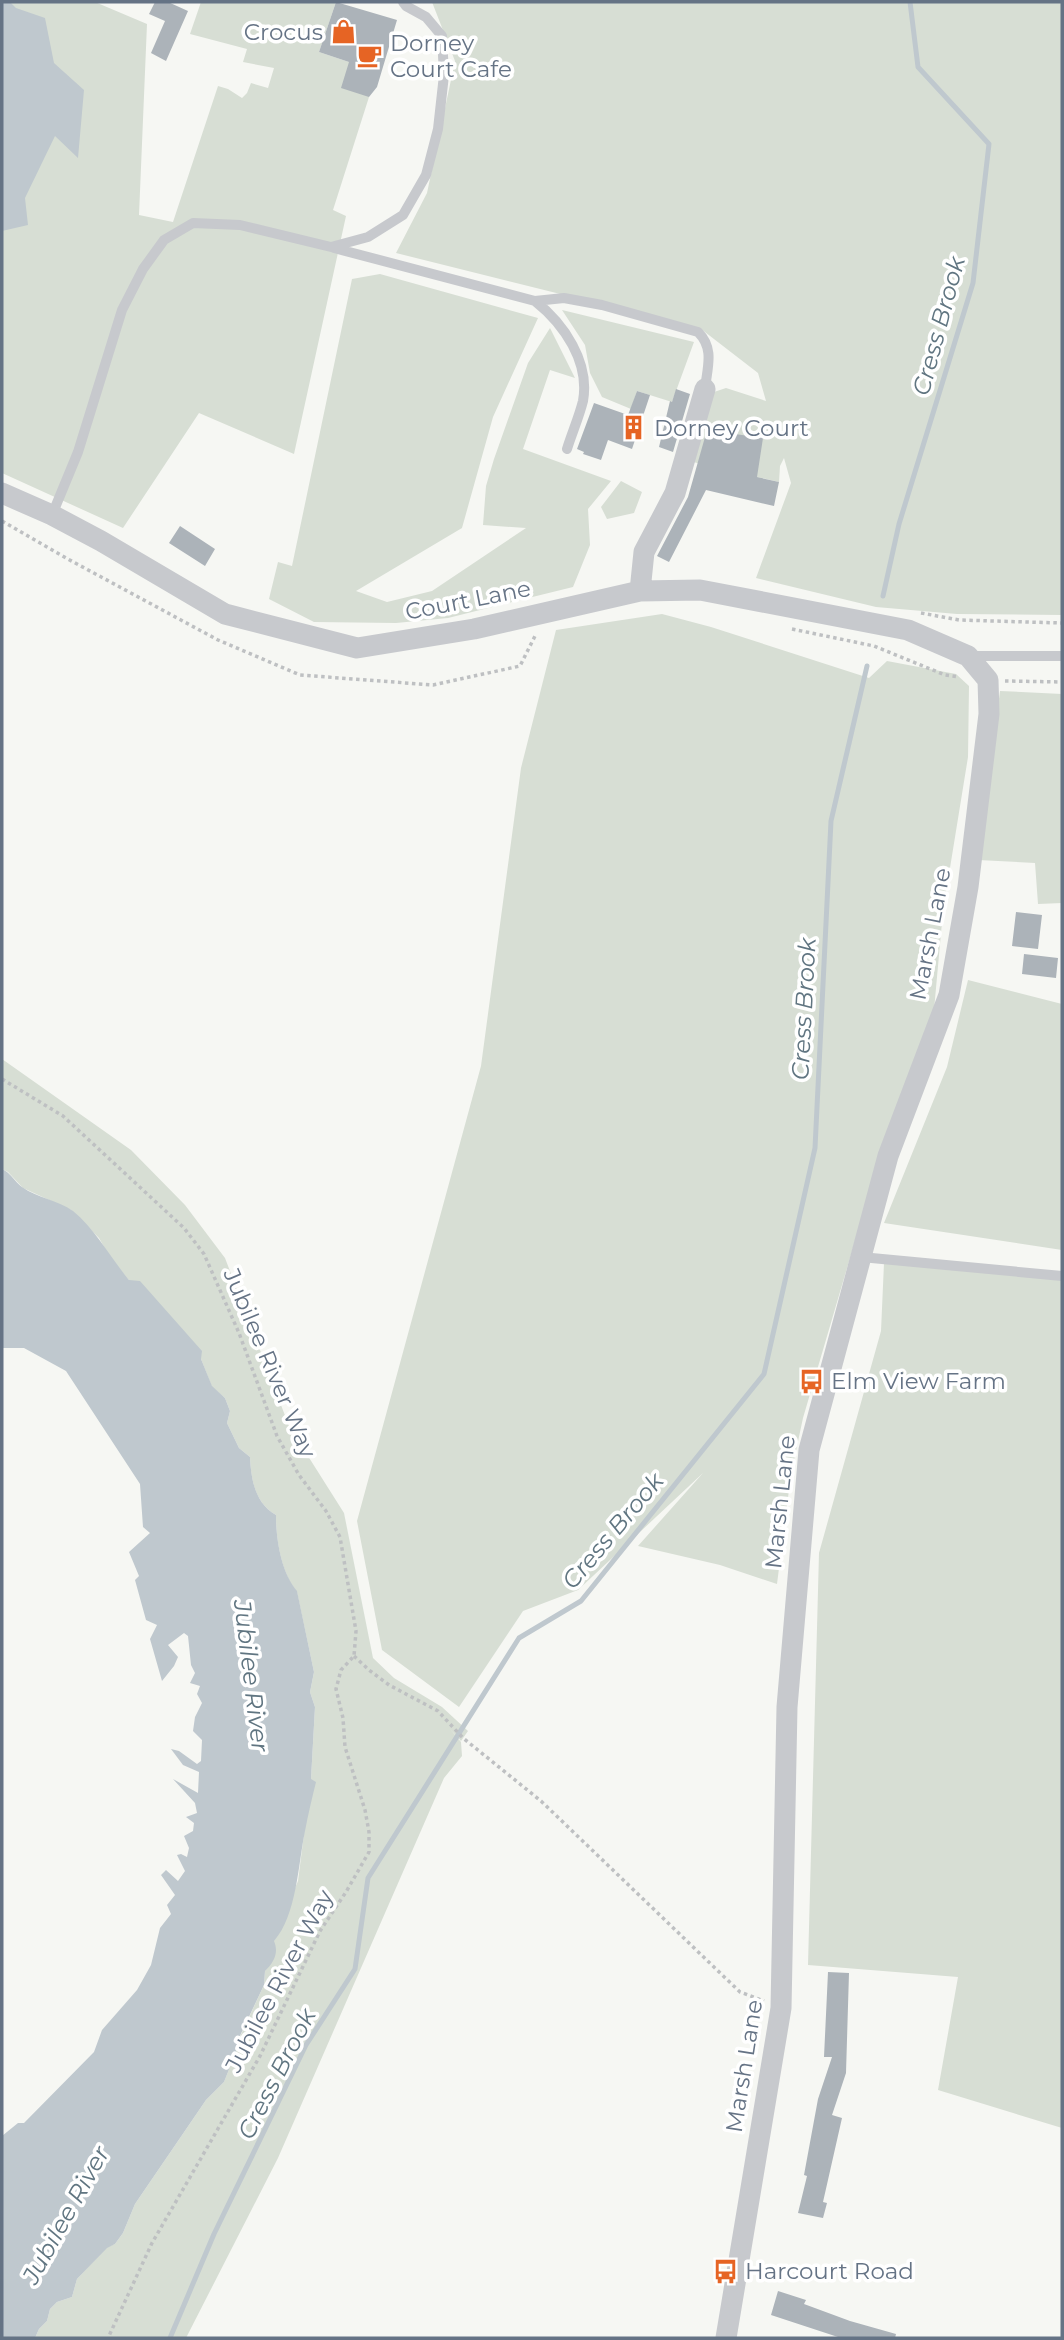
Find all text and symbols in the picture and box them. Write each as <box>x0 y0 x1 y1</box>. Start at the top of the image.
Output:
place label: Crocus <box>244 18 323 46</box>
shop icon: Crocus <box>329 18 357 46</box>
place label: Dorney Court Cafe <box>390 29 512 83</box>
cafe icon: Dorney Court Cafe <box>356 42 384 70</box>
water label: Cress Brook <box>906 252 971 398</box>
building icon: Dorney Court <box>620 414 648 442</box>
place label: Dorney Court <box>654 414 809 442</box>
street label: Court Lane <box>403 574 533 626</box>
street label: Marsh Lane <box>903 866 957 1002</box>
water label: Cress Brook <box>785 935 822 1081</box>
street label: Jubilee River Way <box>217 1263 323 1462</box>
bus stop icon: Elm View Farm <box>797 1367 825 1395</box>
place label: Elm View Farm <box>831 1367 1006 1395</box>
street label: Marsh Lane <box>759 1434 801 1570</box>
water label: Cress Brook <box>556 1465 671 1595</box>
water label: Jubilee River <box>228 1597 275 1755</box>
street label: Jubilee River Way <box>219 1884 339 2078</box>
street label: Marsh Lane <box>720 1998 768 2134</box>
water label: Cress Brook <box>231 2002 323 2144</box>
water label: Jubilee River <box>15 2140 116 2290</box>
bus stop icon: Harcourt Road <box>711 2257 739 2285</box>
place label: Harcourt Road <box>745 2257 914 2285</box>

